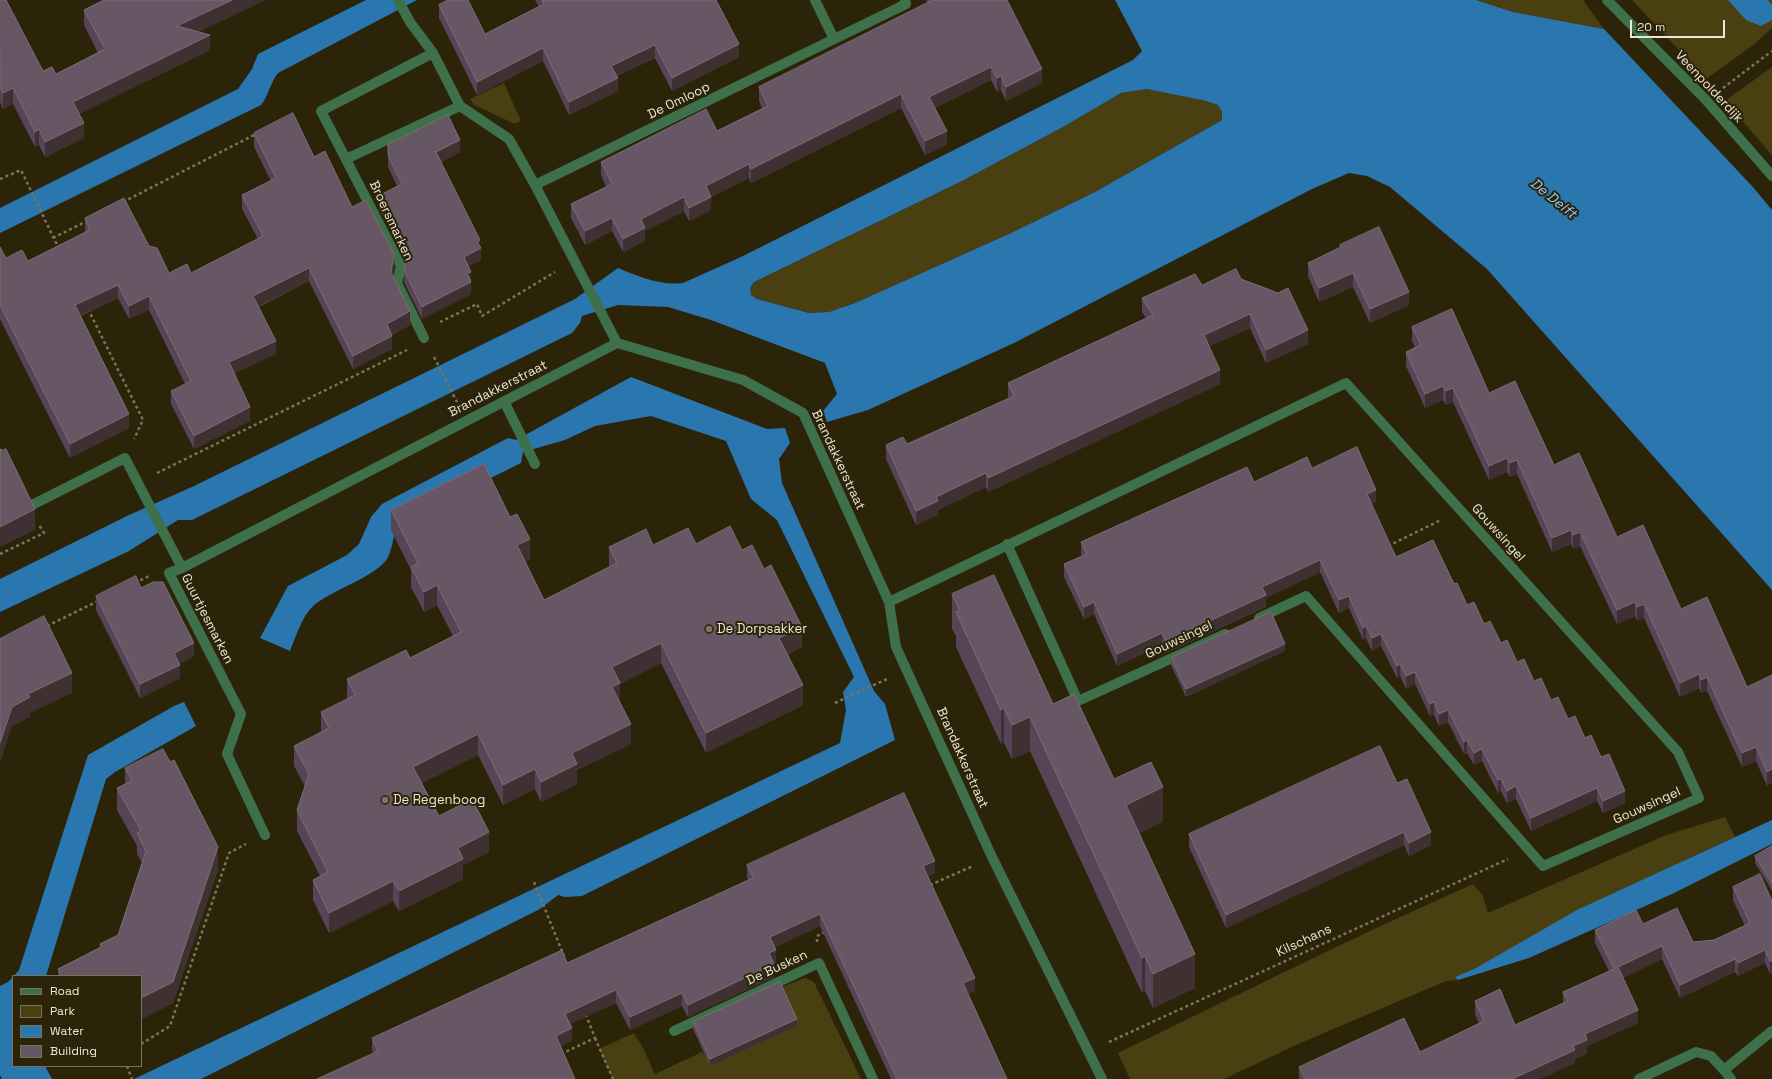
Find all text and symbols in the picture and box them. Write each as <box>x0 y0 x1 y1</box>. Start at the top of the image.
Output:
scale bar <box>1632 12 1727 38</box>
text: 20 m <box>1637 19 1665 35</box>
street label: Veenpolderdijk <box>1672 48 1746 126</box>
street label: De Omloop <box>645 79 713 123</box>
water label: De Delft <box>1527 175 1579 223</box>
street label: Broersmarken <box>366 179 416 263</box>
street label: Brandakkerstraat <box>446 357 550 421</box>
street label: Brandakkerstraat <box>808 408 868 512</box>
street label: Gouwsingel <box>1468 501 1528 565</box>
street label: Guurtjesmarken <box>178 571 236 667</box>
street label: Gouwsingel <box>1143 618 1215 662</box>
place label: De Dorpsakker <box>717 621 807 637</box>
marker: De Dorpsakker <box>704 624 714 634</box>
street label: Brandakkerstraat <box>933 705 991 811</box>
street label: Gouwsingel <box>1611 784 1683 828</box>
place label: De Regenboog <box>393 792 485 808</box>
marker: De Regenboog <box>380 795 390 805</box>
street label: Kilschans <box>1274 921 1334 961</box>
street label: De Busken <box>744 947 810 989</box>
legend <box>12 975 142 1067</box>
text: Road <box>50 983 79 999</box>
text: Park <box>50 1003 75 1019</box>
text: Water <box>50 1023 84 1039</box>
text: Building <box>50 1043 97 1059</box>

